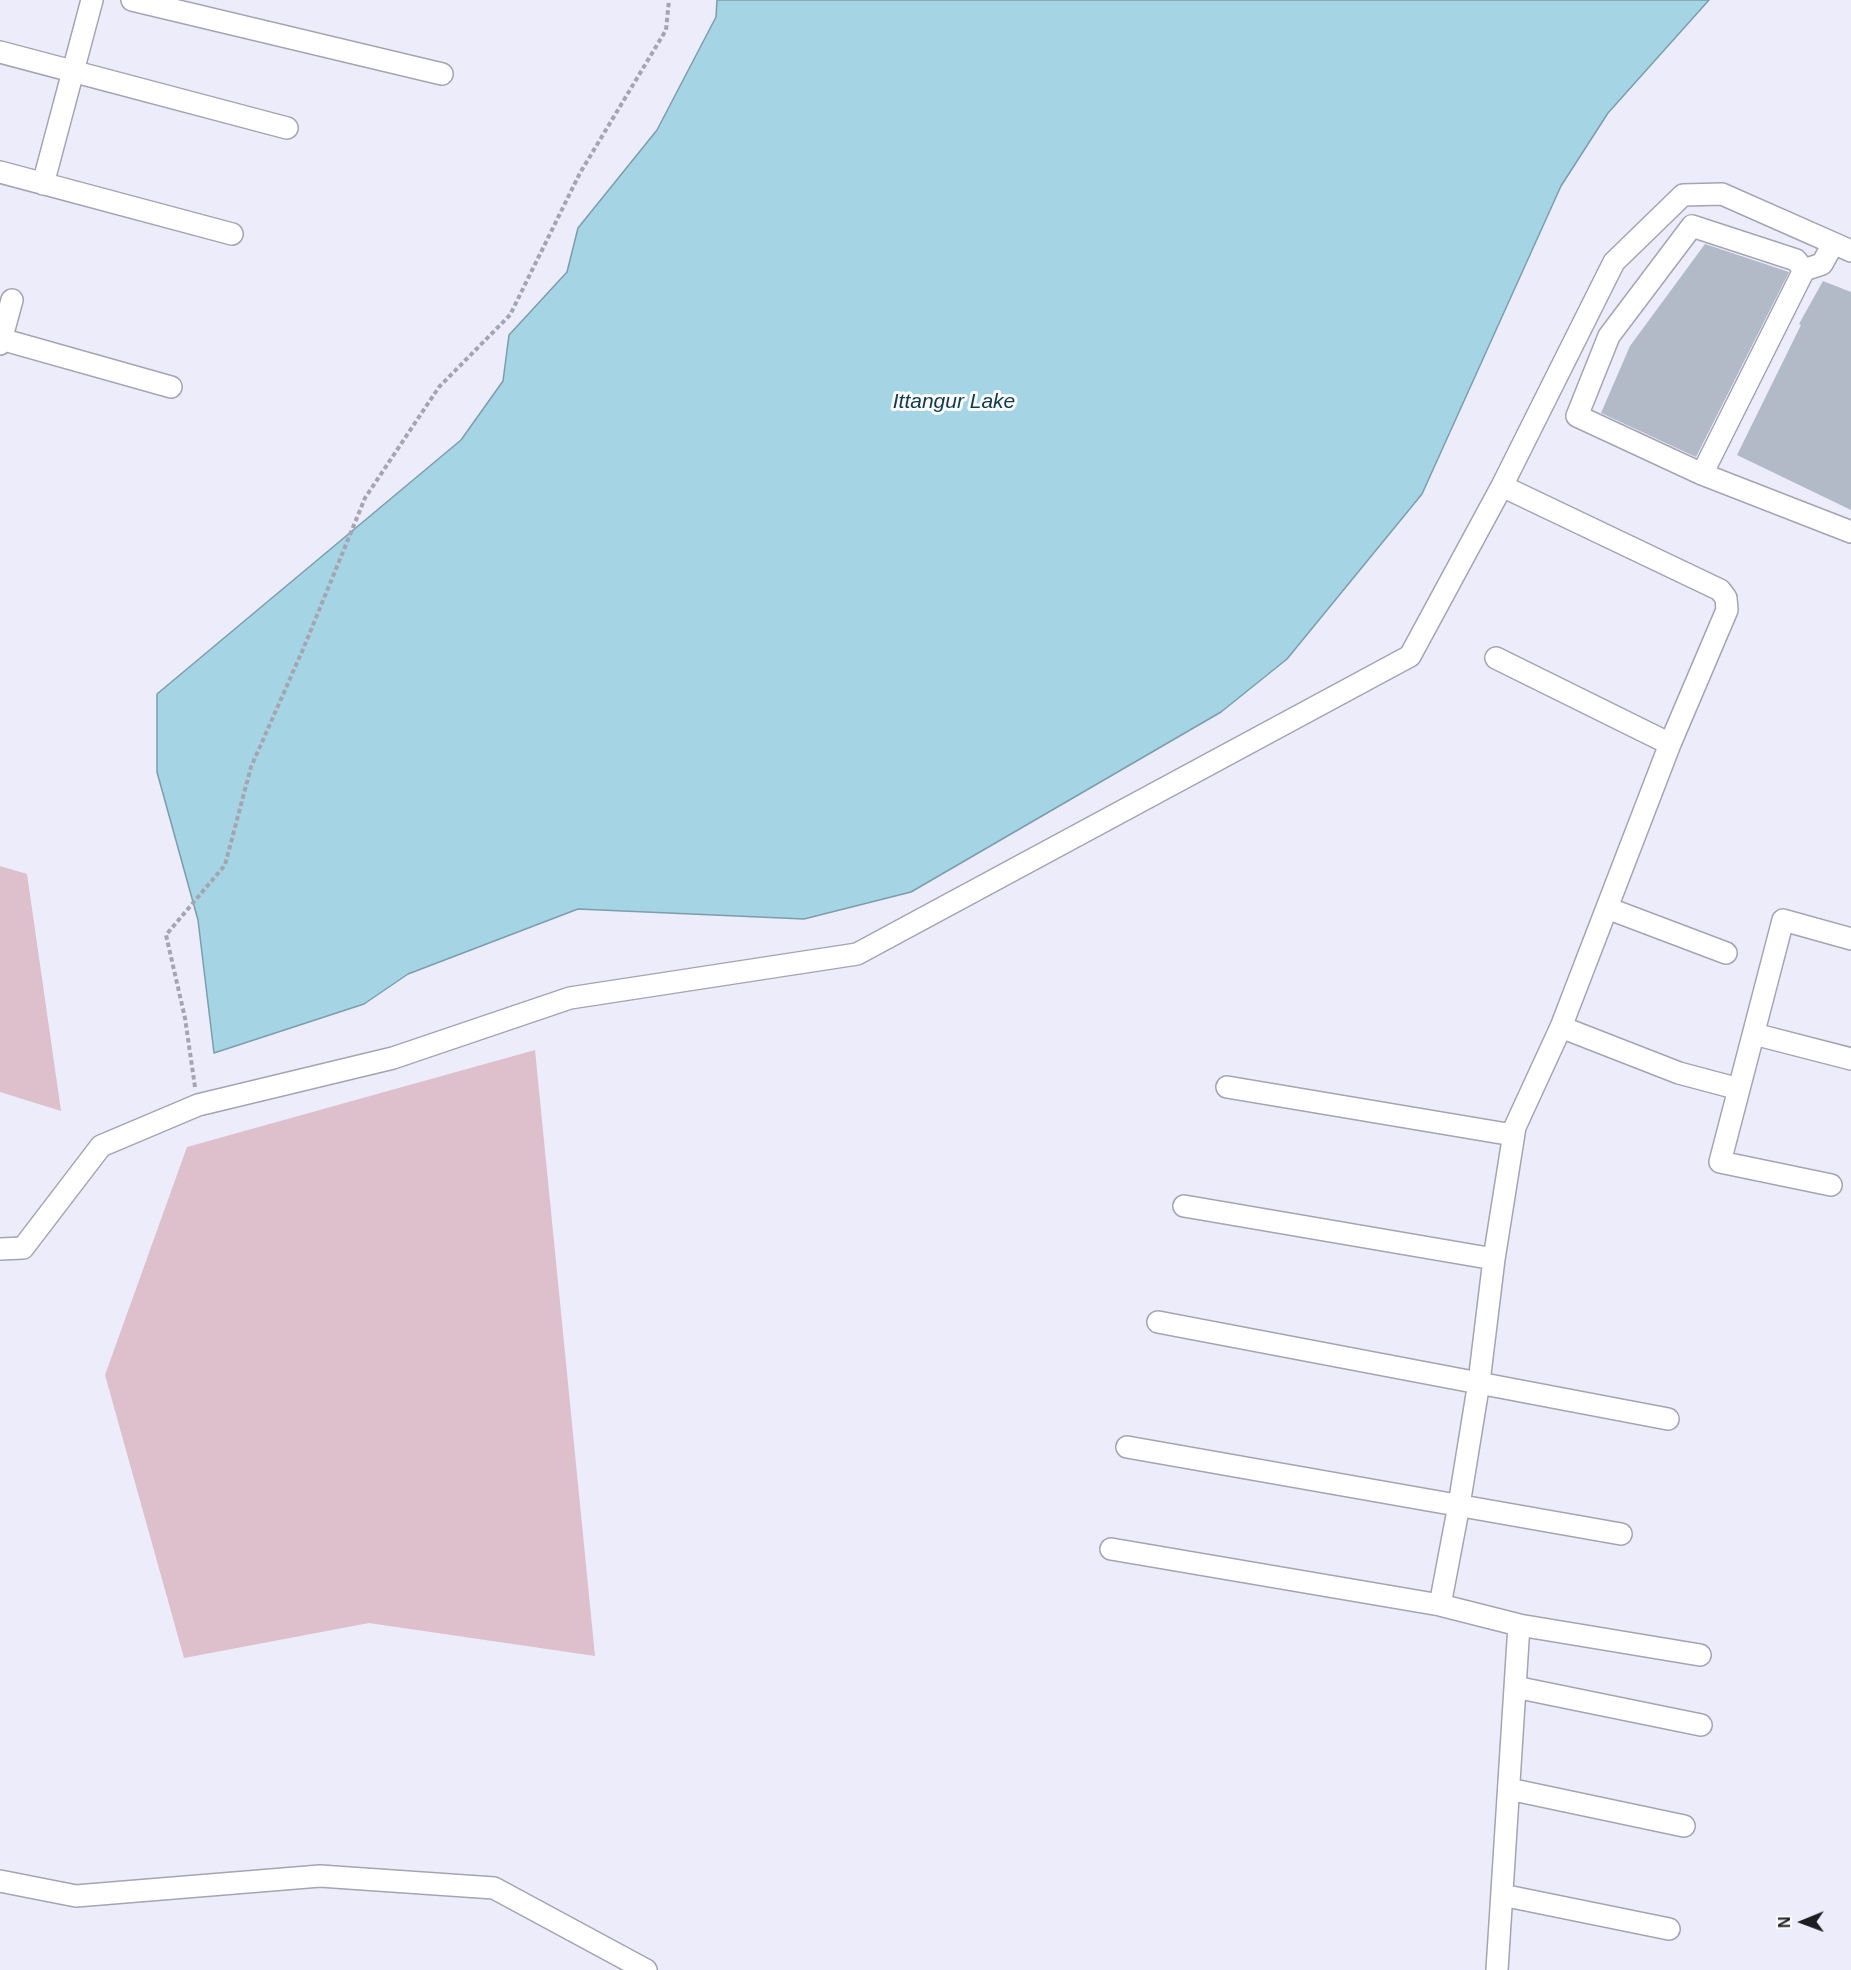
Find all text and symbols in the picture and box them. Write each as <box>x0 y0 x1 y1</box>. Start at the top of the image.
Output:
water label: Ittangur Lake <box>893 389 1015 415</box>
north arrow <box>1773 1892 1833 1952</box>
text: N <box>1776 1916 1793 1928</box>

